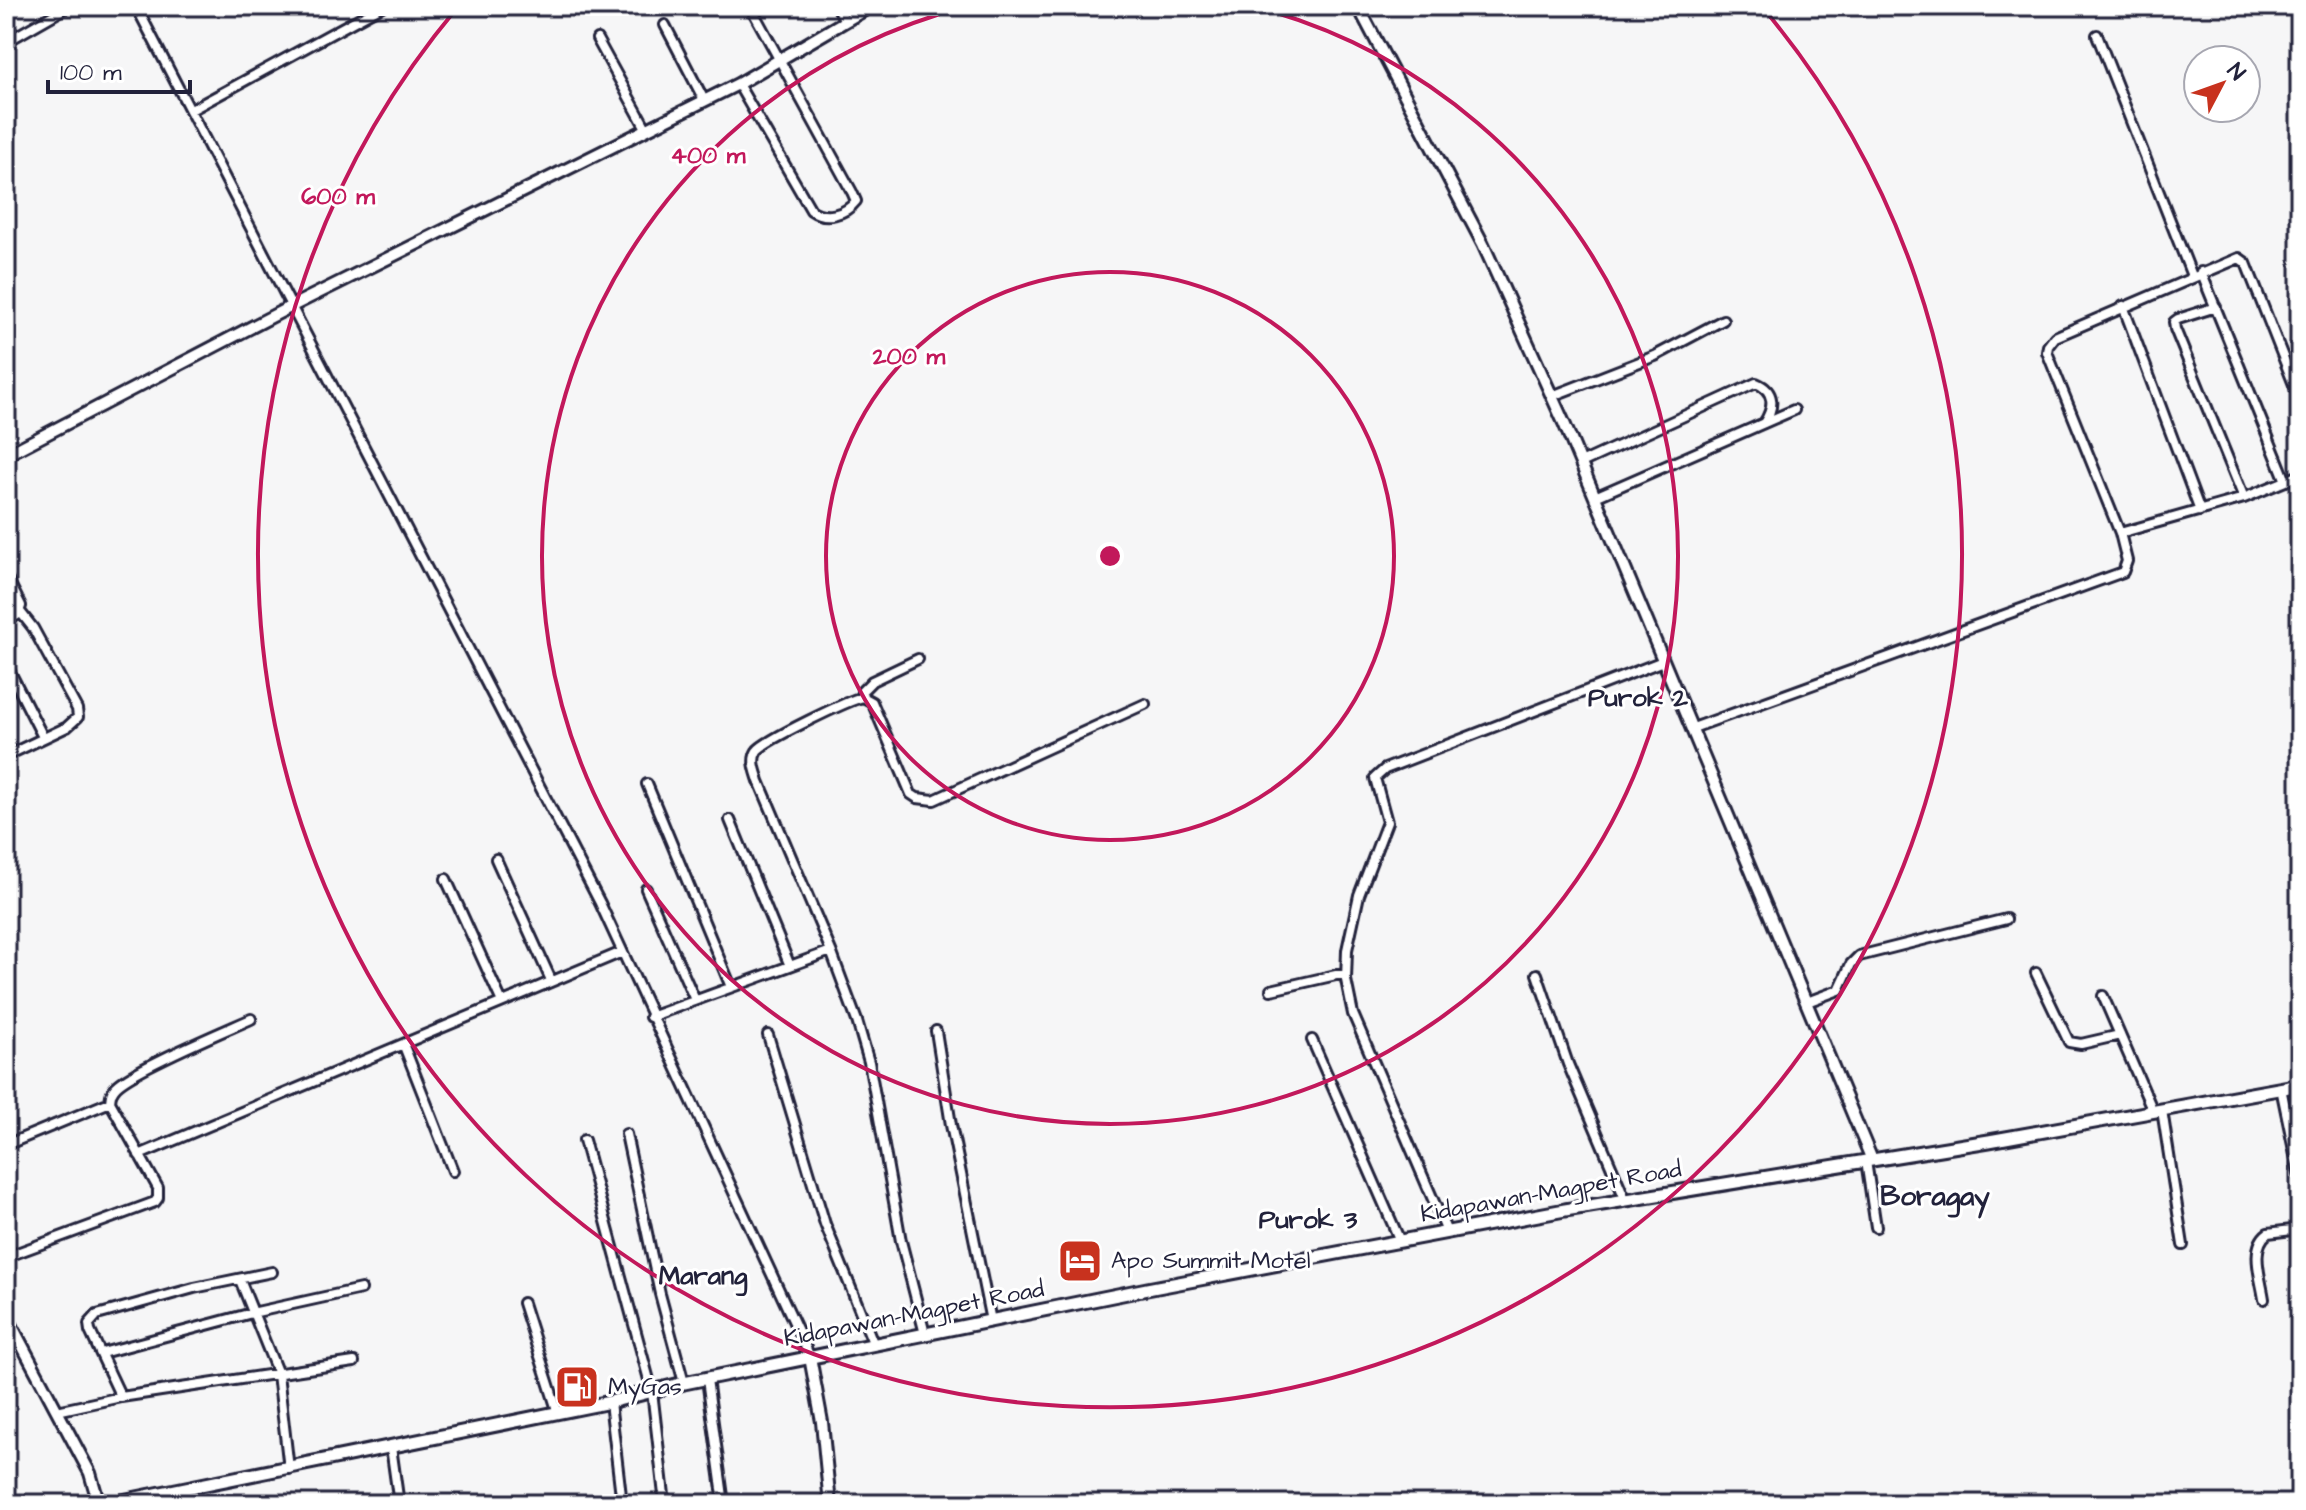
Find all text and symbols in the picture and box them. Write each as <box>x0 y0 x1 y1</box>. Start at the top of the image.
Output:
scale bar <box>48 44 190 94</box>
north arrow <box>2182 44 2262 124</box>
text: 100 m <box>60 56 122 90</box>
text: N <box>2220 56 2252 87</box>
text: 400 m <box>671 139 746 173</box>
text: 600 m <box>301 180 375 214</box>
text: 200 m <box>872 340 945 374</box>
centre of rings <box>1096 542 1124 570</box>
district label: Purok 2 <box>1588 680 1688 716</box>
street label: Kidapawan-Magpet Road <box>1418 1152 1684 1233</box>
district label: Boragay <box>1880 1177 1990 1219</box>
district label: Purok 3 <box>1259 1202 1358 1238</box>
hotel icon: Apo Summit Motel <box>1056 1237 1104 1285</box>
place label: Apo Summit Motel <box>1111 1244 1311 1278</box>
district label: Marang <box>659 1258 748 1297</box>
street label: Kidapawan-Magpet Road <box>781 1272 1047 1357</box>
fuel station icon: MyGas <box>553 1363 601 1411</box>
place label: MyGas <box>608 1370 682 1405</box>

